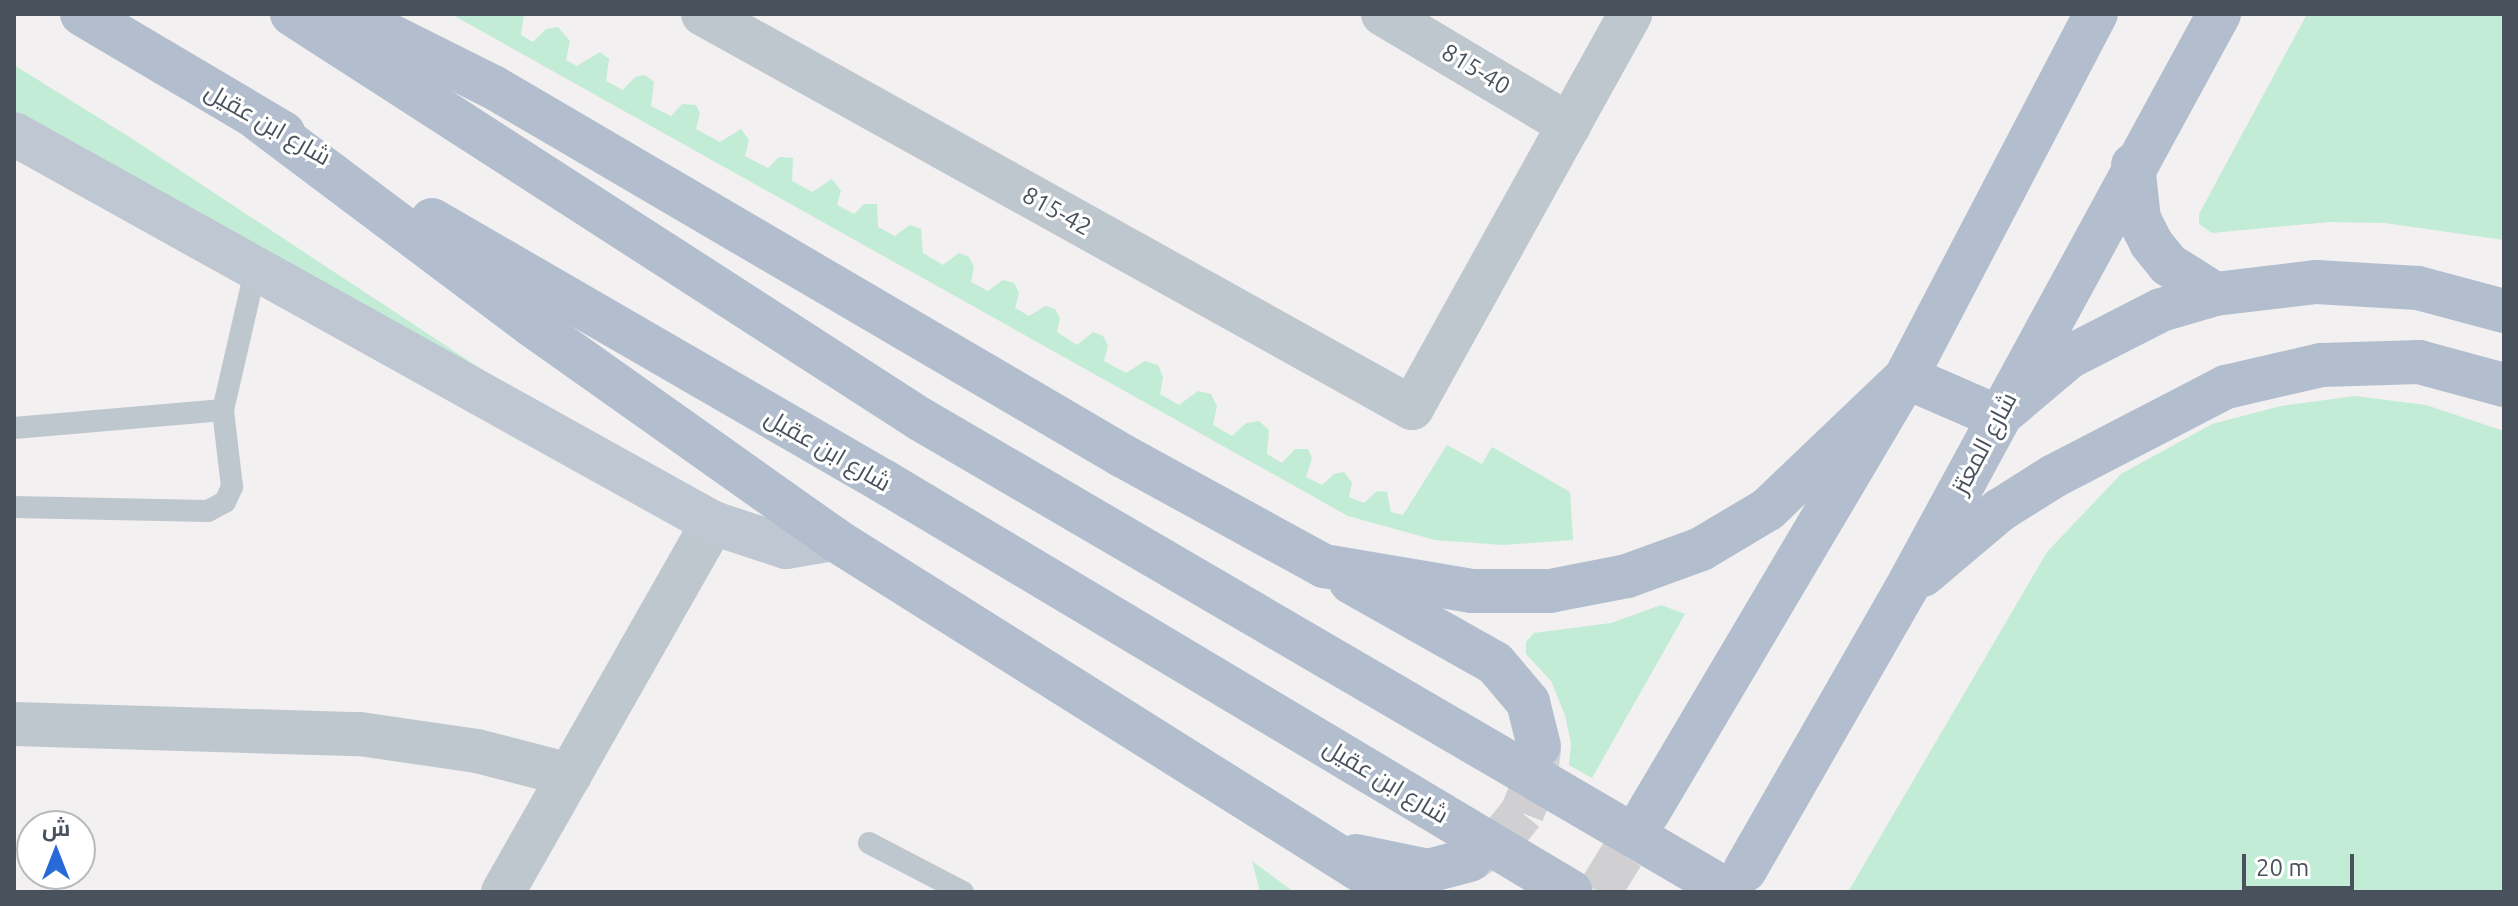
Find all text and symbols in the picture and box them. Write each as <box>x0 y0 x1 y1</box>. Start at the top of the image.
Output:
street label: 815-40 <box>1437 37 1515 101</box>
street label: شارع ابن عقيل <box>200 76 336 172</box>
street label: 815-42 <box>1017 180 1097 242</box>
street label: شارع المعتز <box>1945 387 2023 499</box>
street label: شارع ابن عقيل <box>760 402 896 498</box>
street label: شارع ابن عقيل <box>1318 732 1454 830</box>
north arrow <box>16 810 96 890</box>
text: ش <box>42 815 70 840</box>
scale bar <box>2246 838 2358 888</box>
text: 20 m <box>2256 854 2309 881</box>

